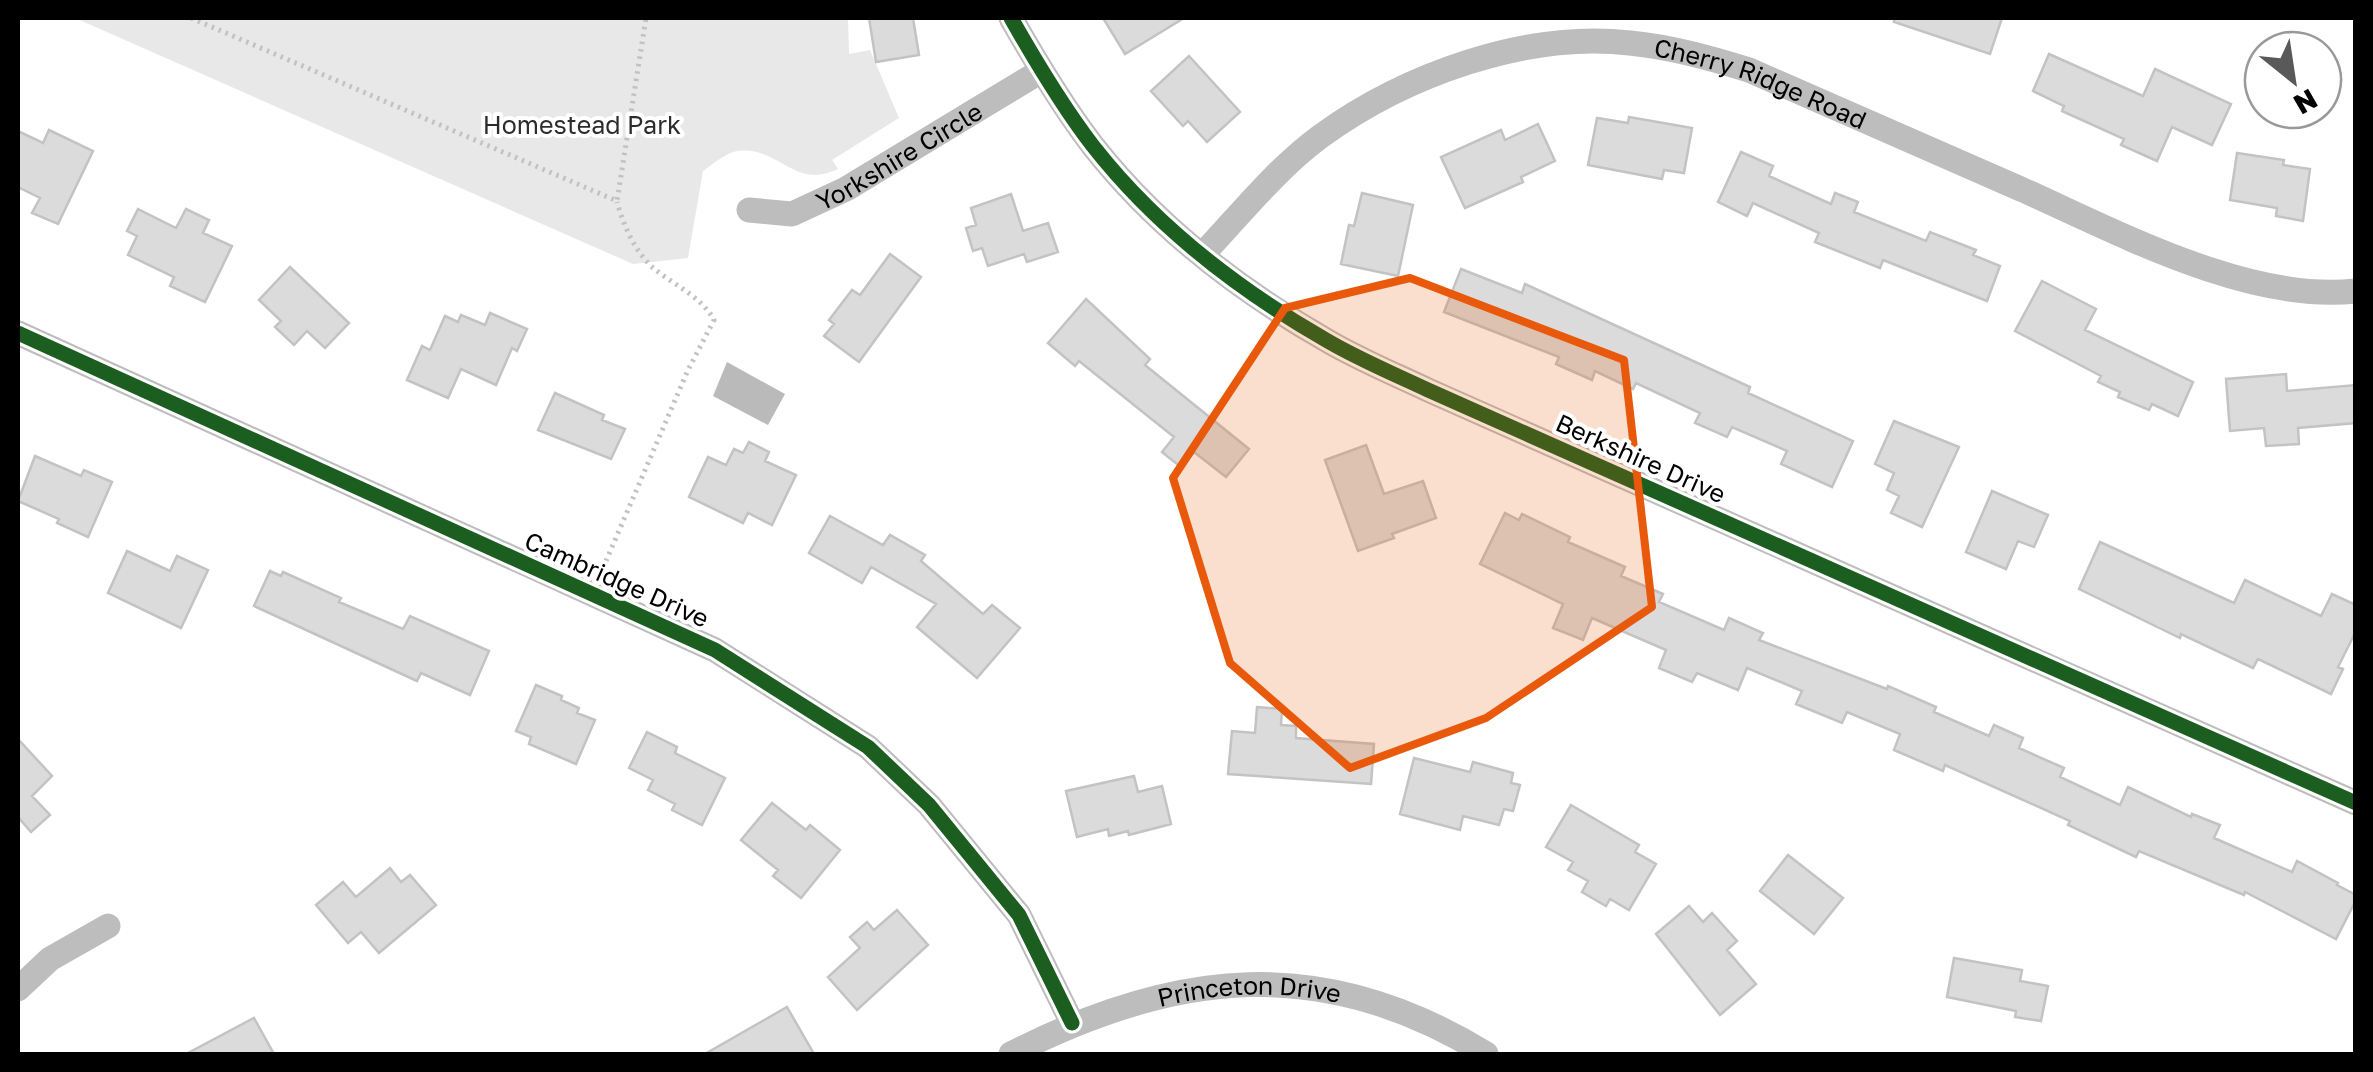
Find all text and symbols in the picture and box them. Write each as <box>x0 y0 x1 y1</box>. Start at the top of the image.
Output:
north arrow <box>2243 30 2343 130</box>
street label: Cherry Ridge Road <box>1652 31 1871 135</box>
text: N <box>2288 82 2323 122</box>
street label: Yorkshire Circle <box>811 95 988 216</box>
park label: Homestead Park <box>483 109 681 140</box>
street label: Berkshire Drive <box>1551 407 1731 509</box>
street label: Cambridge Drive <box>520 524 714 634</box>
street label: Princeton Drive <box>1154 969 1344 1012</box>

